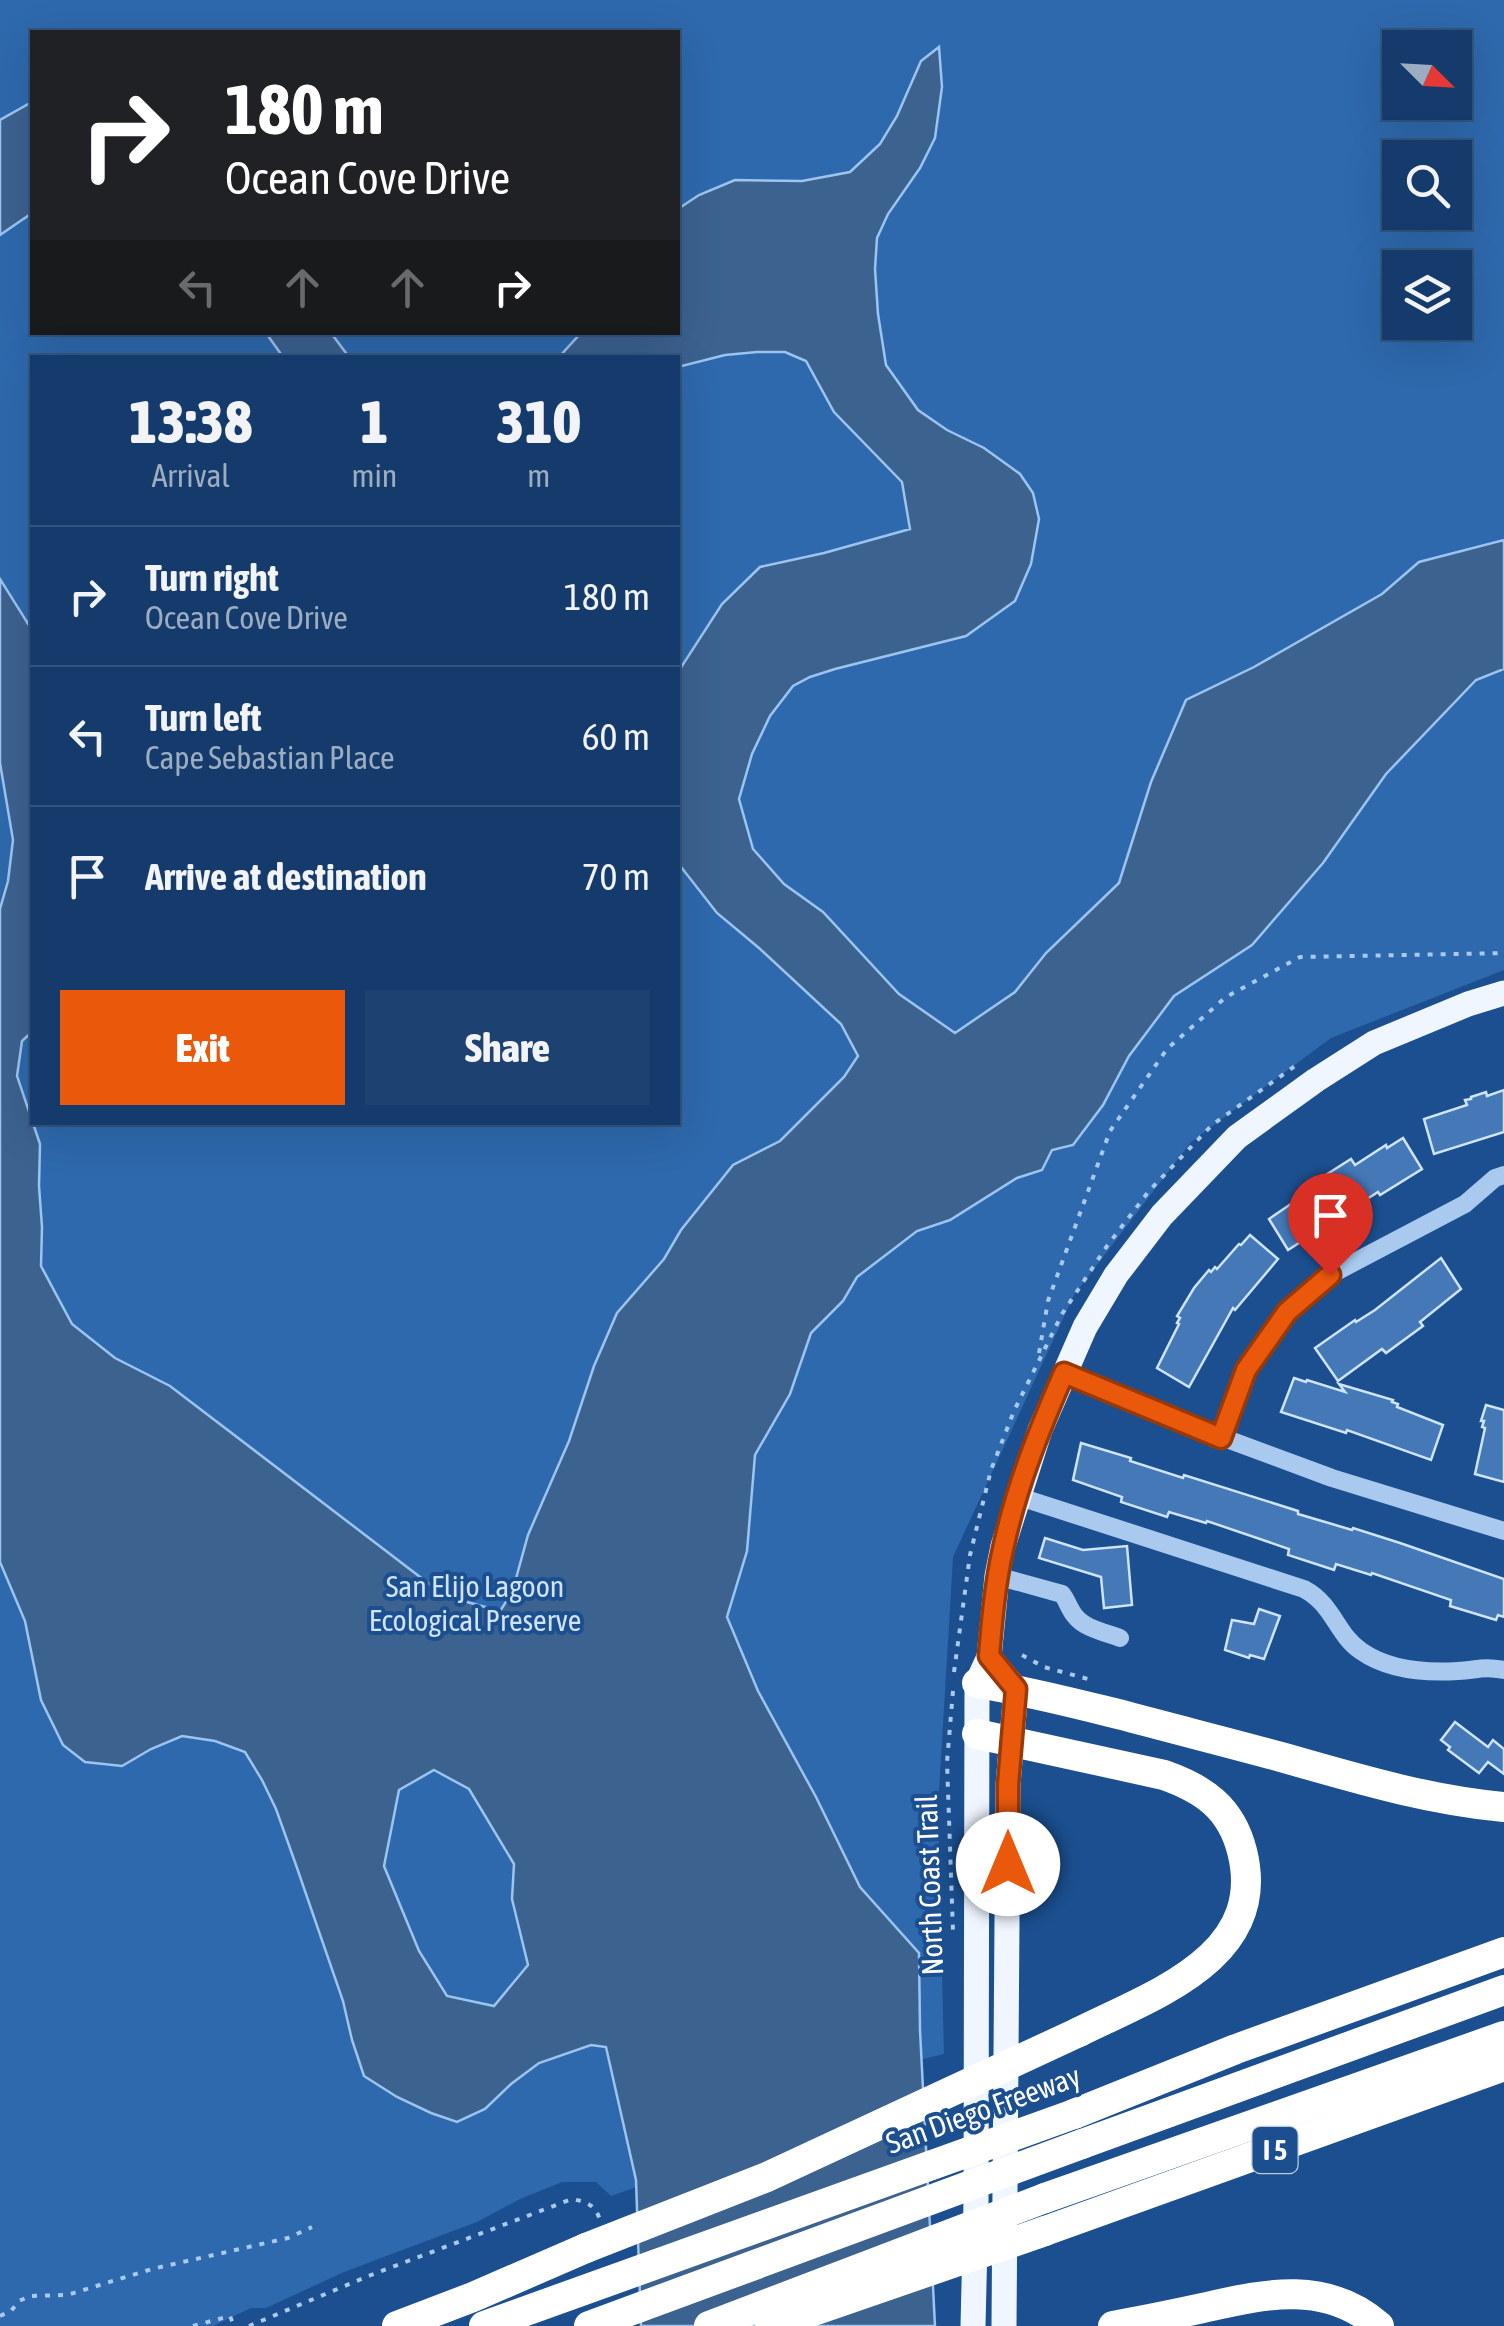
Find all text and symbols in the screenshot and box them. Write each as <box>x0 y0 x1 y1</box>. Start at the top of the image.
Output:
north arrow <box>1382 30 1472 120</box>
map controls <box>1382 30 1472 340</box>
text: 180 m <box>225 69 384 149</box>
icon: right <box>60 70 190 200</box>
button: search <box>1382 140 1472 230</box>
text: Ocean Cove Drive <box>225 152 510 204</box>
button: layers <box>1382 250 1472 340</box>
icon: left <box>170 260 225 315</box>
icon: ahead <box>275 260 330 315</box>
icon: ahead <box>380 260 435 315</box>
icon: right <box>485 260 540 315</box>
text: 13:38 <box>129 387 252 456</box>
text: 1 <box>360 387 389 456</box>
text: 310 <box>496 387 581 456</box>
text: Arrival <box>152 457 230 494</box>
text: min <box>351 457 397 494</box>
text: m <box>527 457 550 494</box>
text: Turn right <box>145 556 279 599</box>
icon: right <box>60 569 115 624</box>
text: 180 m <box>564 575 650 618</box>
text: Ocean Cove Drive <box>145 599 348 636</box>
text: Turn left <box>145 696 261 739</box>
icon: left <box>60 709 115 764</box>
text: 60 m <box>582 715 650 758</box>
text: Cape Sebastian Place <box>145 739 394 776</box>
icon: arrive <box>60 849 115 904</box>
text: Arrive at destination <box>145 855 427 898</box>
text: 70 m <box>582 855 650 898</box>
button: Exit <box>60 990 345 1105</box>
button: Share <box>365 990 650 1105</box>
pin <box>1288 1173 1373 1276</box>
icon: arrive <box>1303 1188 1358 1243</box>
park label: San Elijo Lagoon Ecological Preserve <box>369 1569 581 1637</box>
street label: North Coast Trail <box>909 1794 949 1976</box>
position arrow <box>956 1812 1060 1916</box>
street label: San Diego Freeway <box>881 2058 1085 2160</box>
road number: I 5 <box>1252 2127 1298 2173</box>

